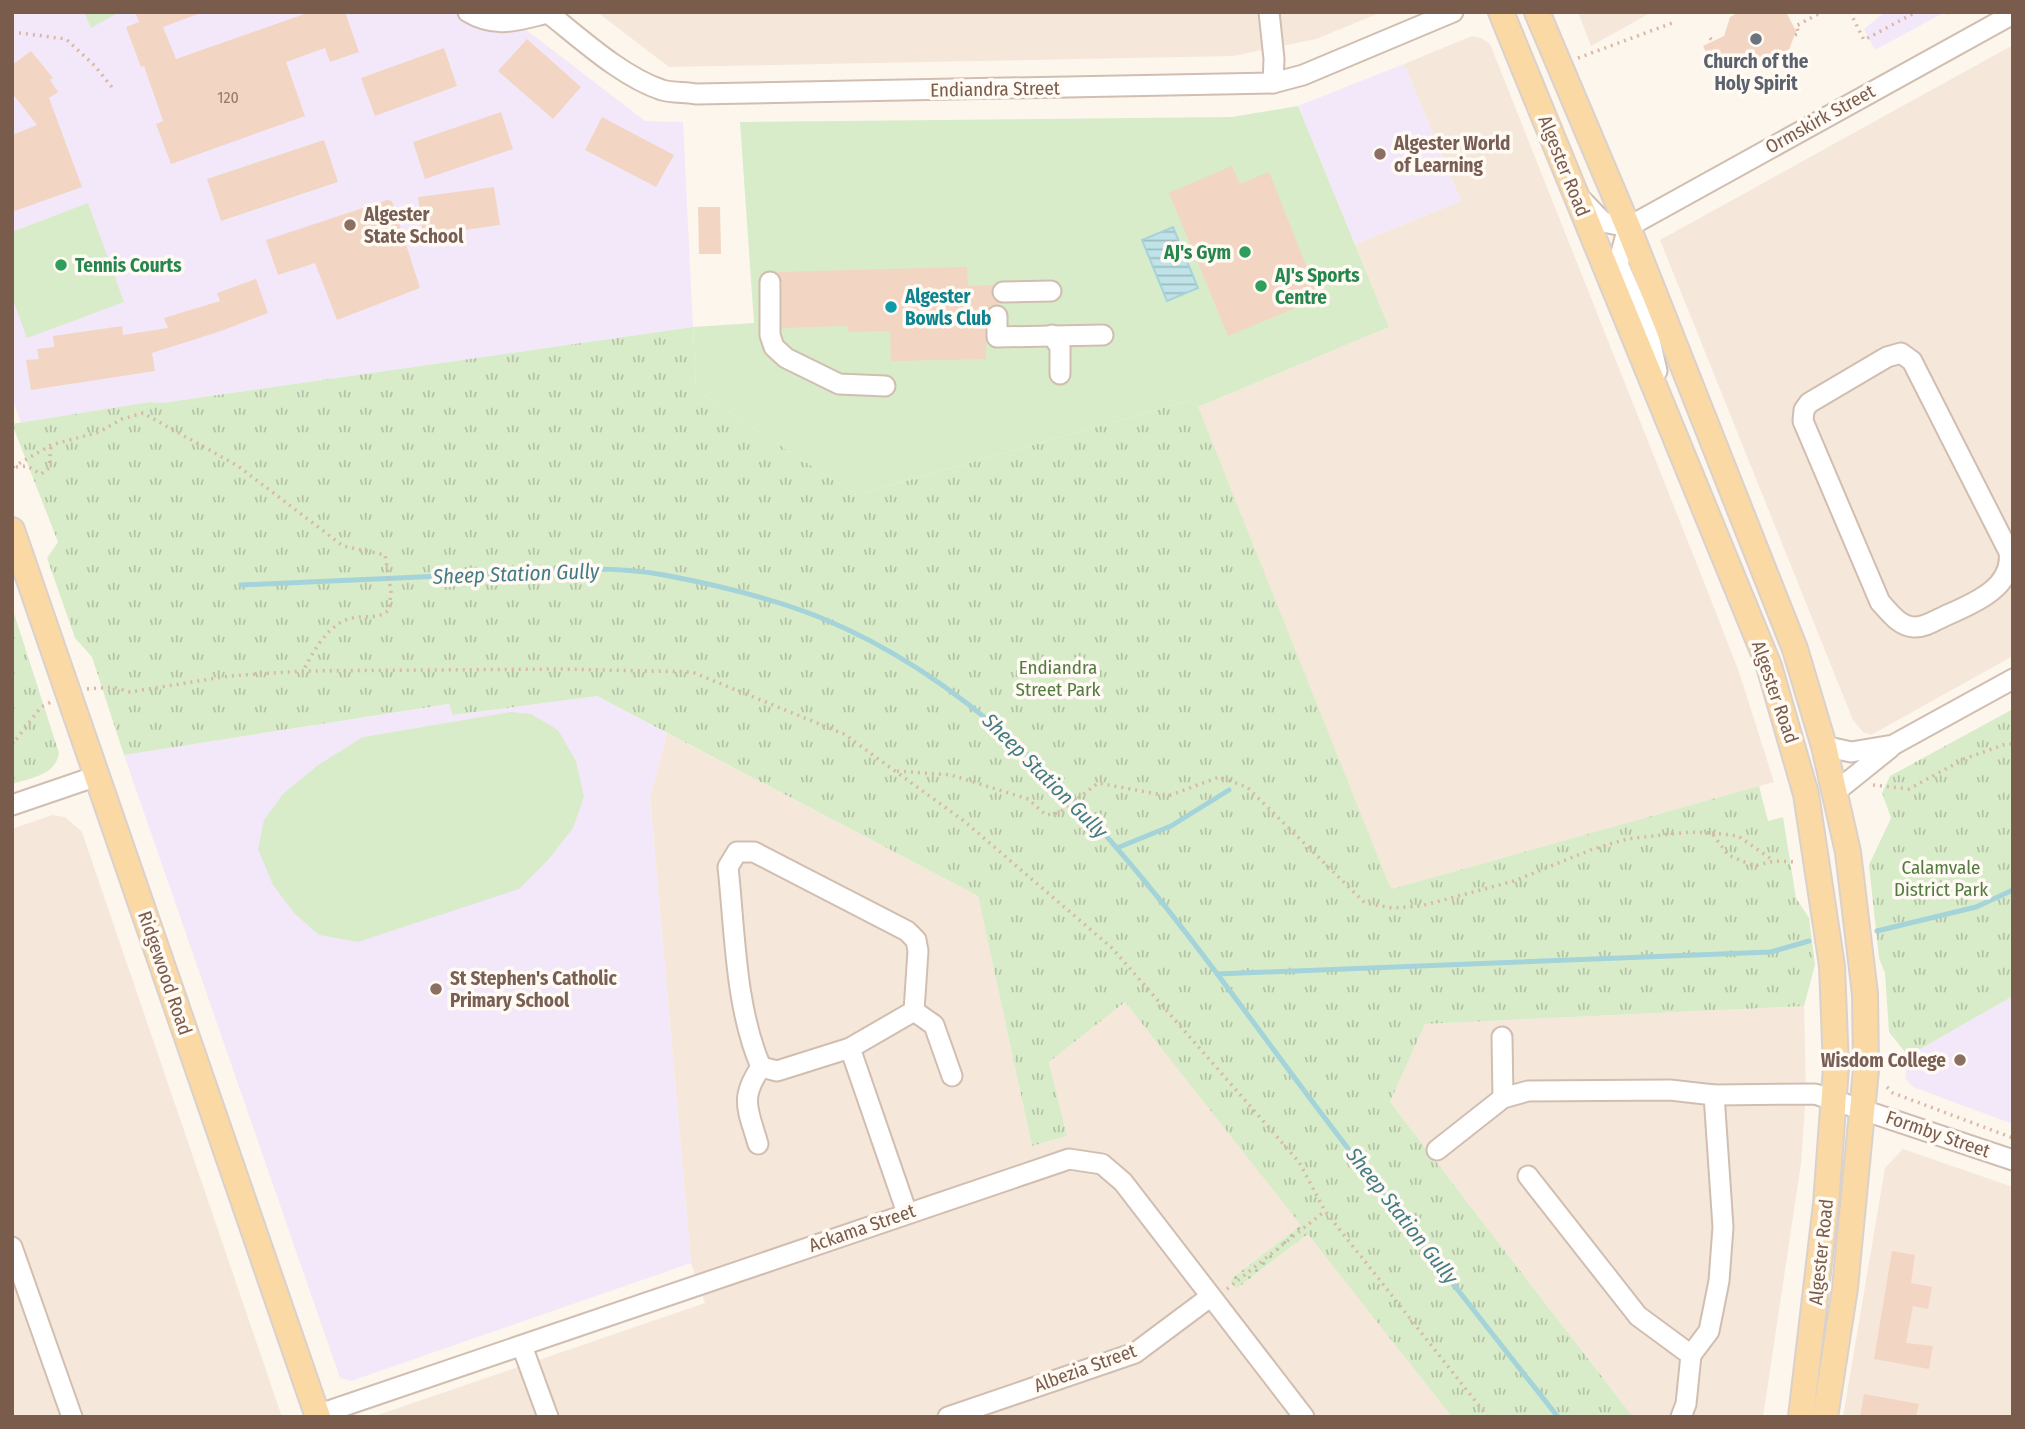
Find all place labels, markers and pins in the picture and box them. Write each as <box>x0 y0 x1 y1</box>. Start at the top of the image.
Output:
marker: Church of the Holy Spirit <box>1748 31 1764 47</box>
place label: Church of the Holy Spirit <box>1704 50 1809 95</box>
place label: Algester World of Learning <box>1393 132 1510 177</box>
marker: Algester World of Learning <box>1372 146 1388 162</box>
place label: Algester State School <box>363 203 464 248</box>
marker: Algester State School <box>342 217 358 233</box>
place label: AJ's Gym <box>1163 241 1231 264</box>
marker: AJ's Gym <box>1237 244 1253 260</box>
place label: Tennis Courts <box>75 254 182 277</box>
marker: Tennis Courts <box>53 257 69 273</box>
place label: AJ's Sports Centre <box>1274 264 1360 309</box>
marker: AJ's Sports Centre <box>1253 278 1269 294</box>
place label: Algester Bowls Club <box>904 285 991 330</box>
marker: Algester Bowls Club <box>883 299 899 315</box>
place label: St Stephen's Catholic Primary School <box>450 967 617 1012</box>
marker: St Stephen's Catholic Primary School <box>428 981 444 997</box>
place label: Wisdom College <box>1821 1049 1946 1072</box>
marker: Wisdom College <box>1952 1052 1968 1068</box>

